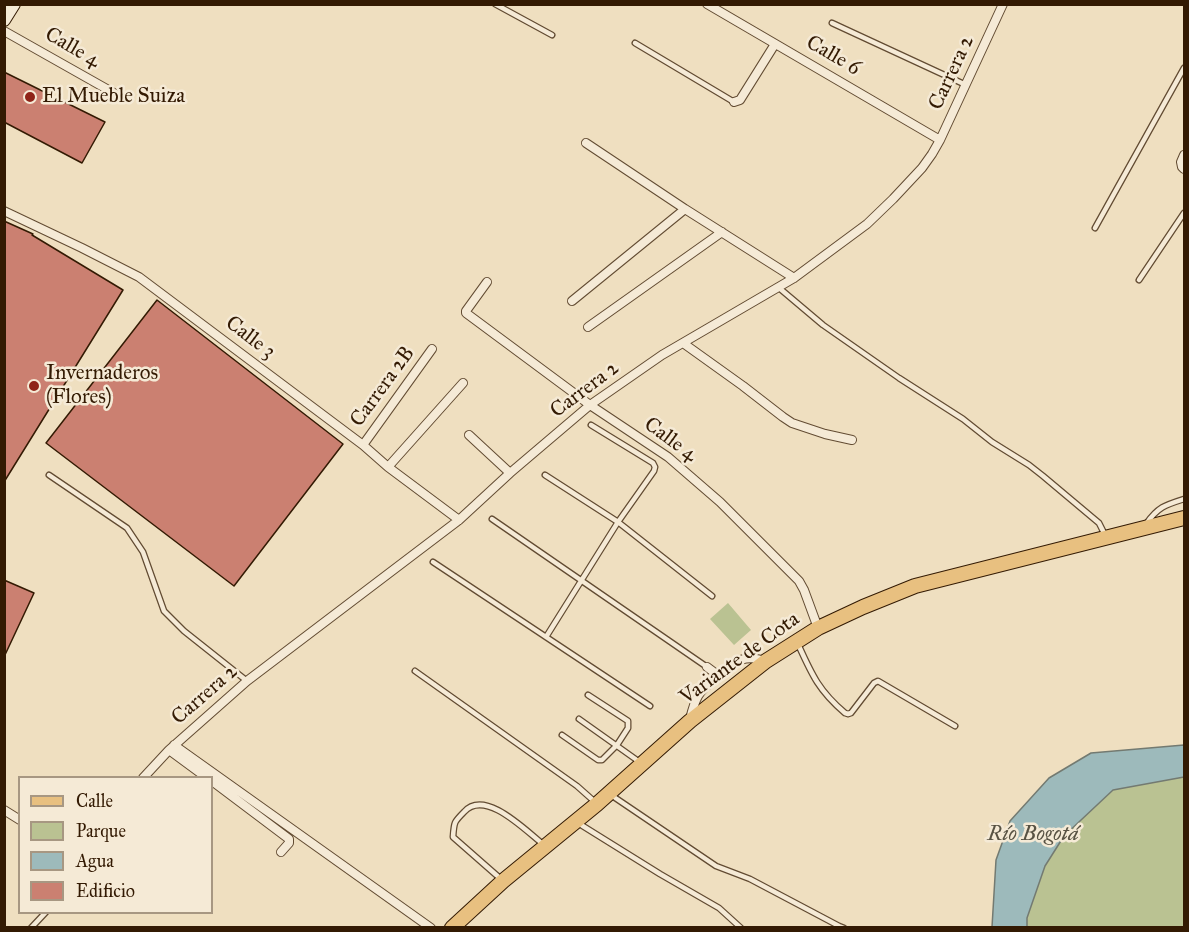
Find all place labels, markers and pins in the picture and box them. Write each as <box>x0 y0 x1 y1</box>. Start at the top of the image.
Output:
place label: El Mueble Suiza <box>42 84 185 110</box>
marker: El Mueble Suiza <box>23 90 37 104</box>
place label: Invernaderos (Flores) <box>46 361 158 411</box>
marker: Invernaderos (Flores) <box>27 379 41 393</box>

